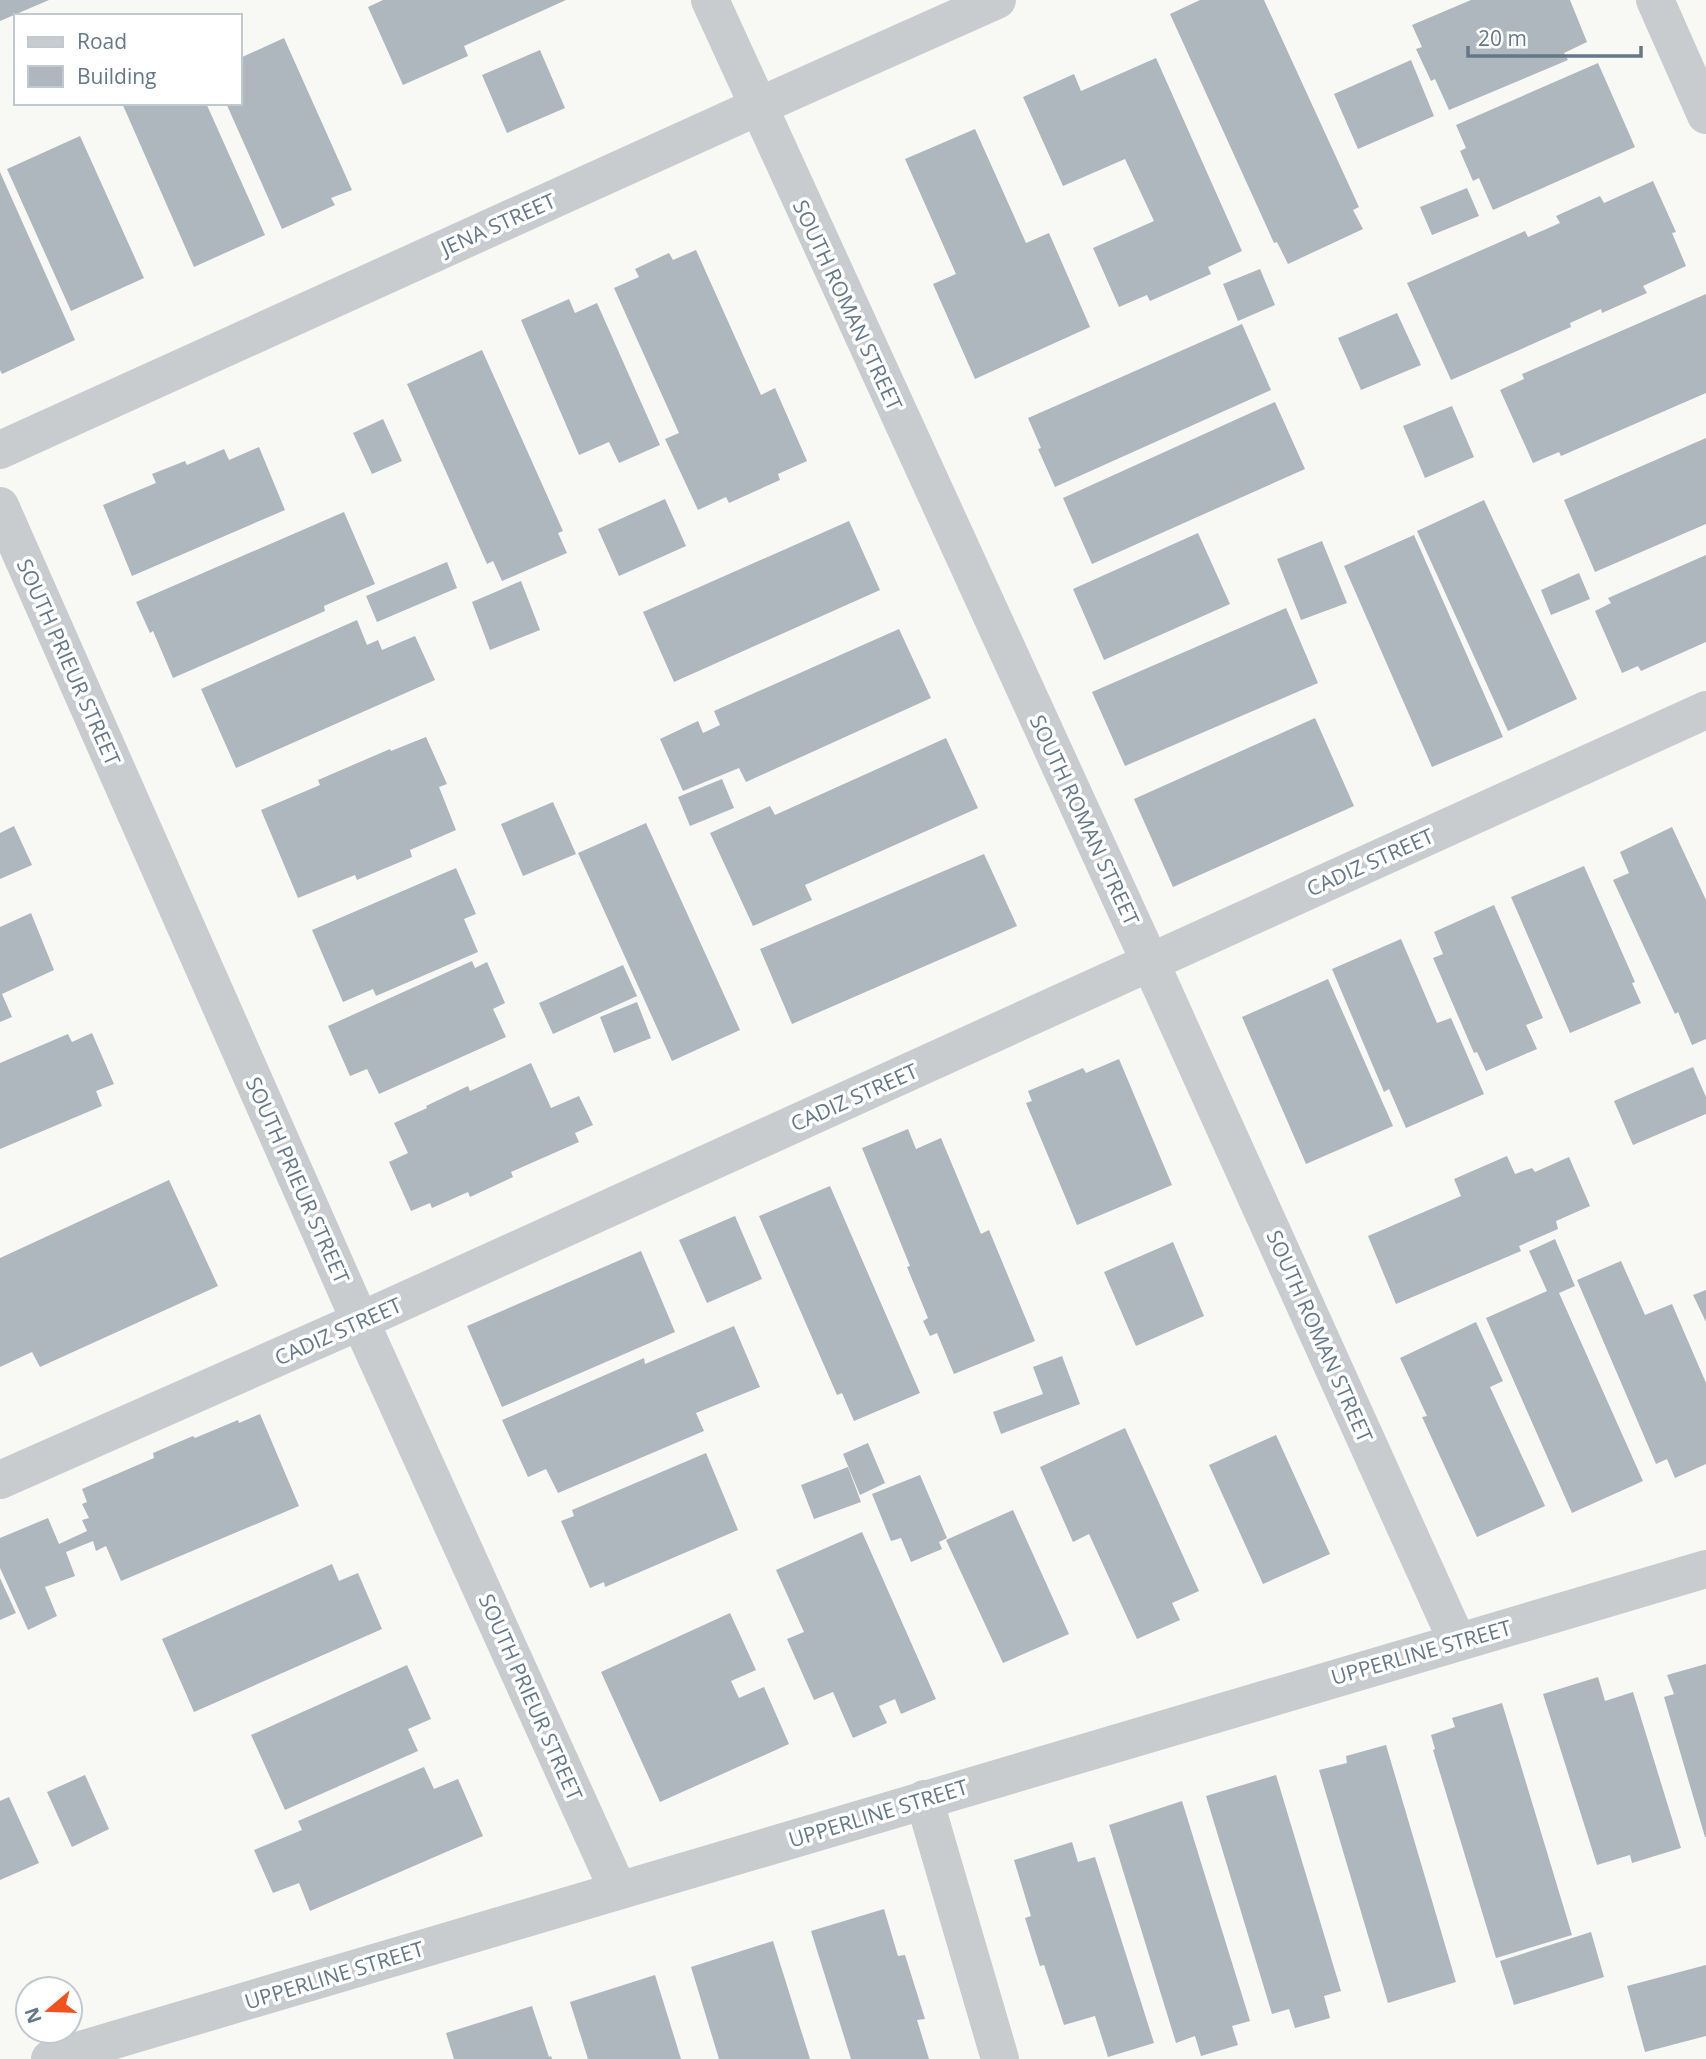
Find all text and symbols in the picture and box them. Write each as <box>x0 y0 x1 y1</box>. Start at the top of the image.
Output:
legend <box>14 14 242 105</box>
scale bar <box>1468 14 1641 58</box>
text: 20 m <box>1478 24 1527 52</box>
text: Road <box>77 27 127 55</box>
text: Building <box>77 62 156 90</box>
street label: JENA STREET <box>434 186 560 263</box>
street label: SOUTH ROMAN STREET <box>787 195 909 415</box>
street label: SOUTH PRIEUR STREET <box>11 554 127 770</box>
street label: SOUTH ROMAN STREET <box>1024 710 1146 930</box>
street label: CADIZ STREET <box>1302 821 1438 902</box>
street label: CADIZ STREET <box>786 1056 922 1137</box>
street label: SOUTH PRIEUR STREET <box>240 1072 356 1288</box>
street label: SOUTH ROMAN STREET <box>1261 1226 1380 1447</box>
street label: CADIZ STREET <box>270 1290 406 1371</box>
street label: SOUTH PRIEUR STREET <box>473 1589 589 1805</box>
street label: UPPERLINE STREET <box>1328 1613 1515 1691</box>
street label: UPPERLINE STREET <box>785 1772 971 1854</box>
street label: UPPERLINE STREET <box>241 1934 427 2016</box>
north arrow <box>14 1975 84 2045</box>
text: N <box>18 2004 48 2027</box>

